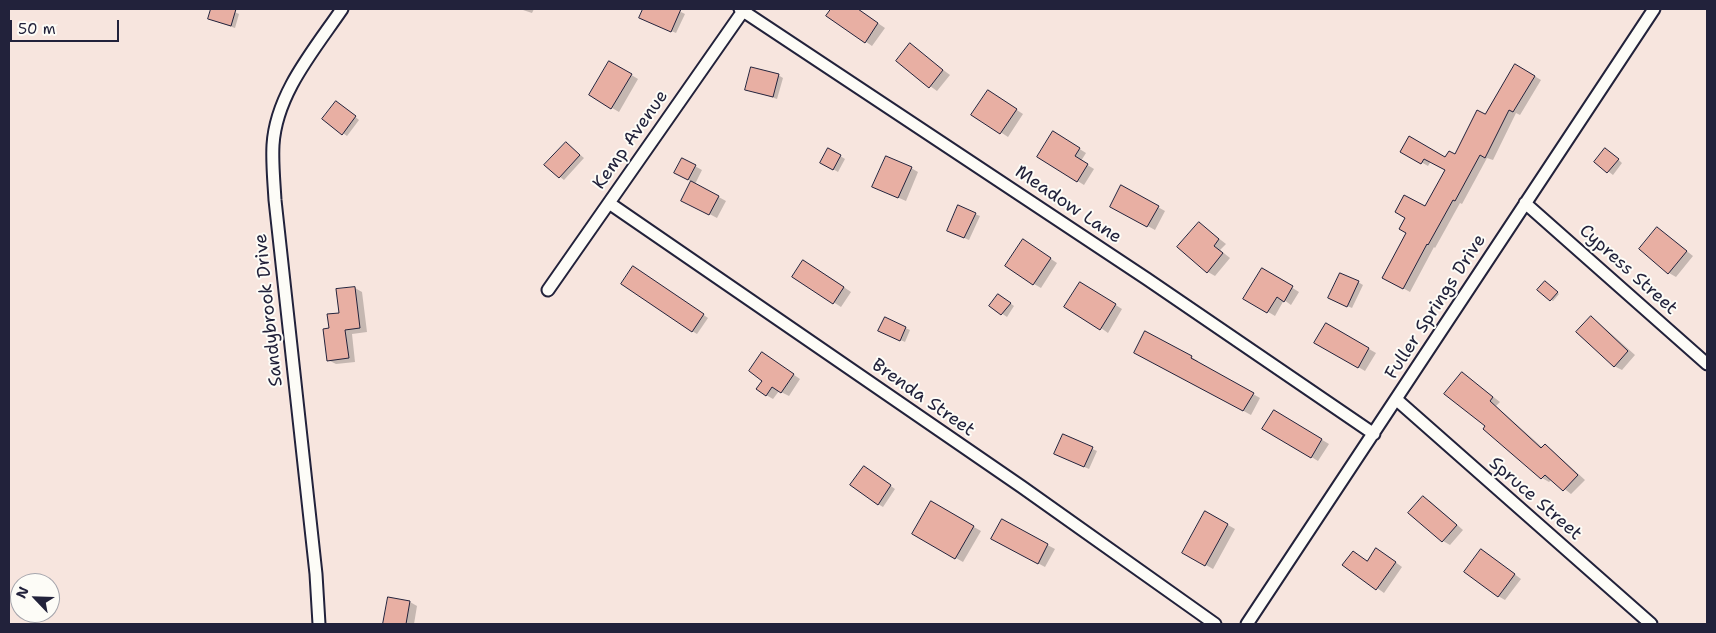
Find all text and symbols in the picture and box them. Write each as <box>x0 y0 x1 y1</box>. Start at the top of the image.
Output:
scale bar <box>12 10 121 42</box>
text: 50 m <box>18 19 56 39</box>
street label: Kemp Avenue <box>589 86 673 194</box>
street label: Meadow Lane <box>1011 161 1125 249</box>
street label: Cypress Street <box>1574 220 1682 320</box>
street label: Fuller Springs Drive <box>1381 231 1491 383</box>
street label: Sandybrook Drive <box>250 232 288 388</box>
street label: Brenda Street <box>867 355 979 441</box>
street label: Spruce Street <box>1484 453 1586 545</box>
north arrow <box>10 573 60 623</box>
text: N <box>12 584 33 601</box>

